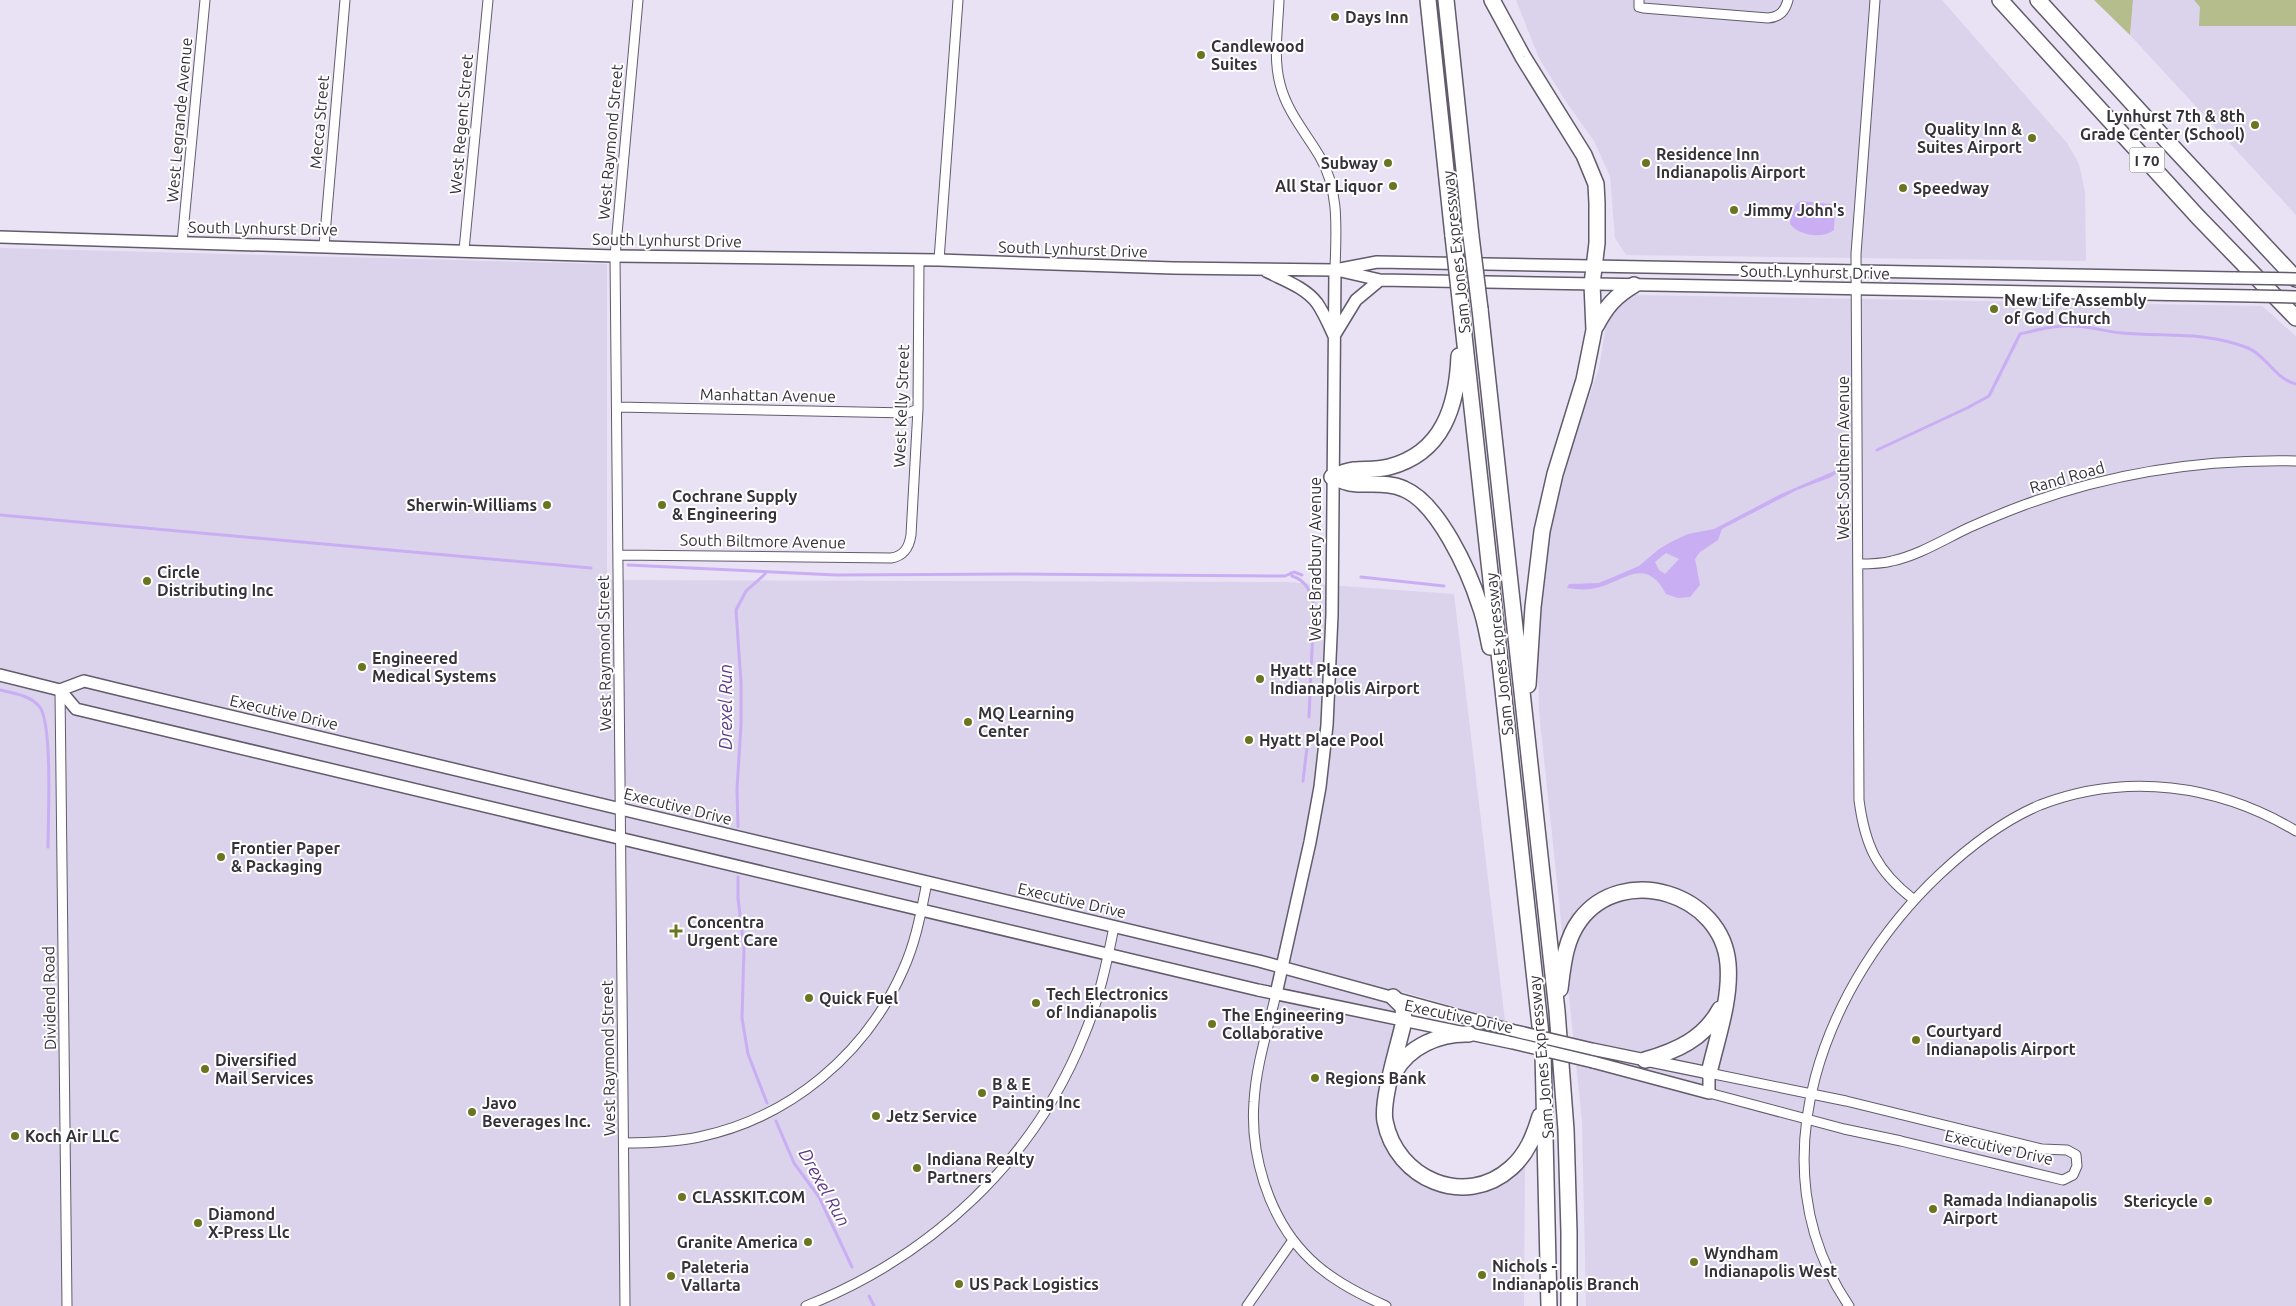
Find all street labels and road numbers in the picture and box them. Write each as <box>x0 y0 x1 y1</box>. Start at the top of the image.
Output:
street label: West Legrande Avenue <box>163 37 195 203</box>
street label: West Regent Street <box>446 52 476 195</box>
street label: West Raymond Street <box>594 63 626 221</box>
street label: Mecca Street <box>306 74 332 170</box>
road number: I 70 <box>2130 148 2164 172</box>
street label: Sam Jones Expressway <box>1438 169 1473 334</box>
street label: South Lynhurst Drive <box>188 218 338 238</box>
street label: South Lynhurst Drive <box>592 230 742 250</box>
street label: South Lynhurst Drive <box>998 237 1148 261</box>
street label: South Lynhurst Drive <box>1740 262 1890 282</box>
street label: West Kelly Street <box>890 343 912 468</box>
street label: West Southern Avenue <box>1834 376 1852 540</box>
street label: Manhattan Avenue <box>700 385 836 405</box>
street label: Rand Road <box>2027 458 2107 496</box>
street label: West Bradbury Avenue <box>1306 477 1324 641</box>
street label: South Biltmore Avenue <box>680 531 846 551</box>
street label: Sam Jones Expressway <box>1481 571 1516 736</box>
street label: West Raymond Street <box>594 574 614 731</box>
street label: Executive Drive <box>228 691 340 733</box>
street label: Executive Drive <box>622 784 734 828</box>
street label: Executive Drive <box>1016 879 1128 921</box>
street label: Dividend Road <box>39 946 59 1050</box>
street label: Sam Jones Expressway <box>1525 974 1557 1139</box>
street label: West Raymond Street <box>598 979 618 1136</box>
street label: Executive Drive <box>1403 996 1515 1036</box>
street label: Executive Drive <box>1943 1126 2055 1168</box>

